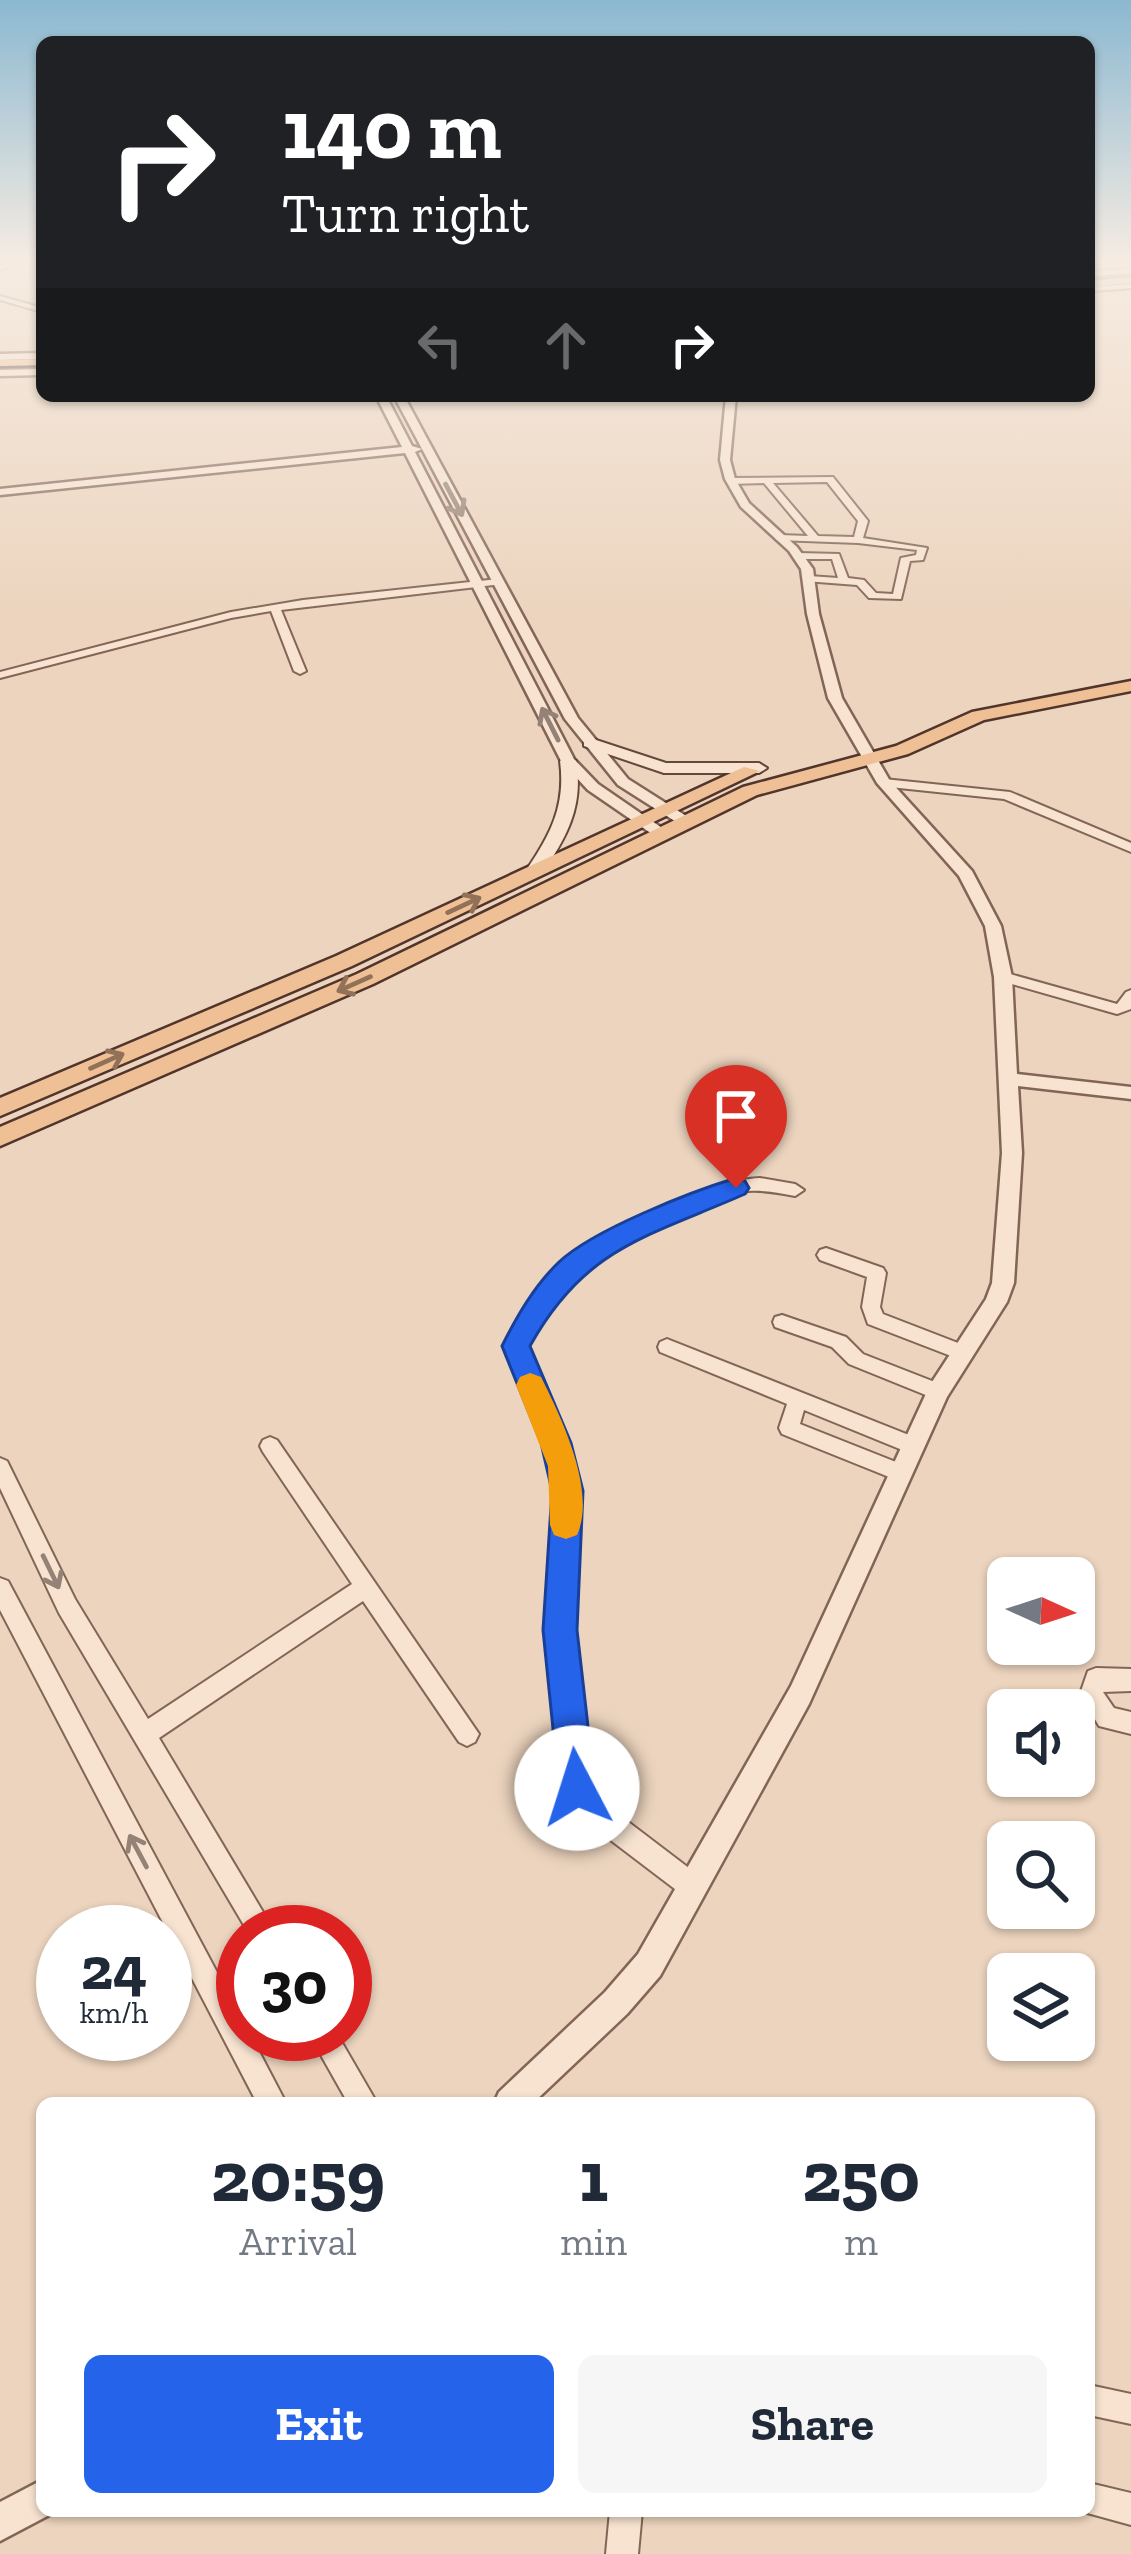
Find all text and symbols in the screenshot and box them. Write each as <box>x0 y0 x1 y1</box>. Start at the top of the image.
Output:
text: 140 m <box>282 79 502 180</box>
icon: right <box>84 84 240 240</box>
text: Turn right <box>282 181 529 246</box>
icon: left <box>407 312 473 378</box>
icon: ahead <box>533 312 599 378</box>
icon: right <box>659 312 725 378</box>
one-way arrow <box>443 481 466 516</box>
one-way arrow <box>537 707 560 743</box>
one-way arrow <box>445 893 481 915</box>
one-way arrow <box>337 974 373 996</box>
one-way arrow <box>88 1048 124 1070</box>
pin <box>685 1065 787 1188</box>
icon: arrive <box>703 1083 769 1149</box>
one-way arrow <box>41 1553 63 1589</box>
north arrow <box>987 1557 1095 1665</box>
map controls <box>987 1557 1095 2061</box>
button: sound <box>987 1689 1095 1797</box>
position arrow <box>514 1725 640 1851</box>
button: search <box>987 1821 1095 1929</box>
one-way arrow <box>126 1835 149 1870</box>
speed limit sign: 30 <box>216 1905 372 2061</box>
text: 24 <box>81 1932 147 2004</box>
button: layers <box>987 1953 1095 2061</box>
text: km/h <box>80 1995 148 2031</box>
text: 20:59 <box>211 2133 385 2219</box>
text: 1 <box>579 2133 608 2219</box>
text: 250 <box>802 2133 920 2219</box>
text: Arrival <box>239 2218 357 2265</box>
text: min <box>560 2218 627 2265</box>
text: m <box>844 2218 878 2265</box>
button: Exit <box>84 2355 554 2493</box>
button: Share <box>578 2355 1047 2493</box>

